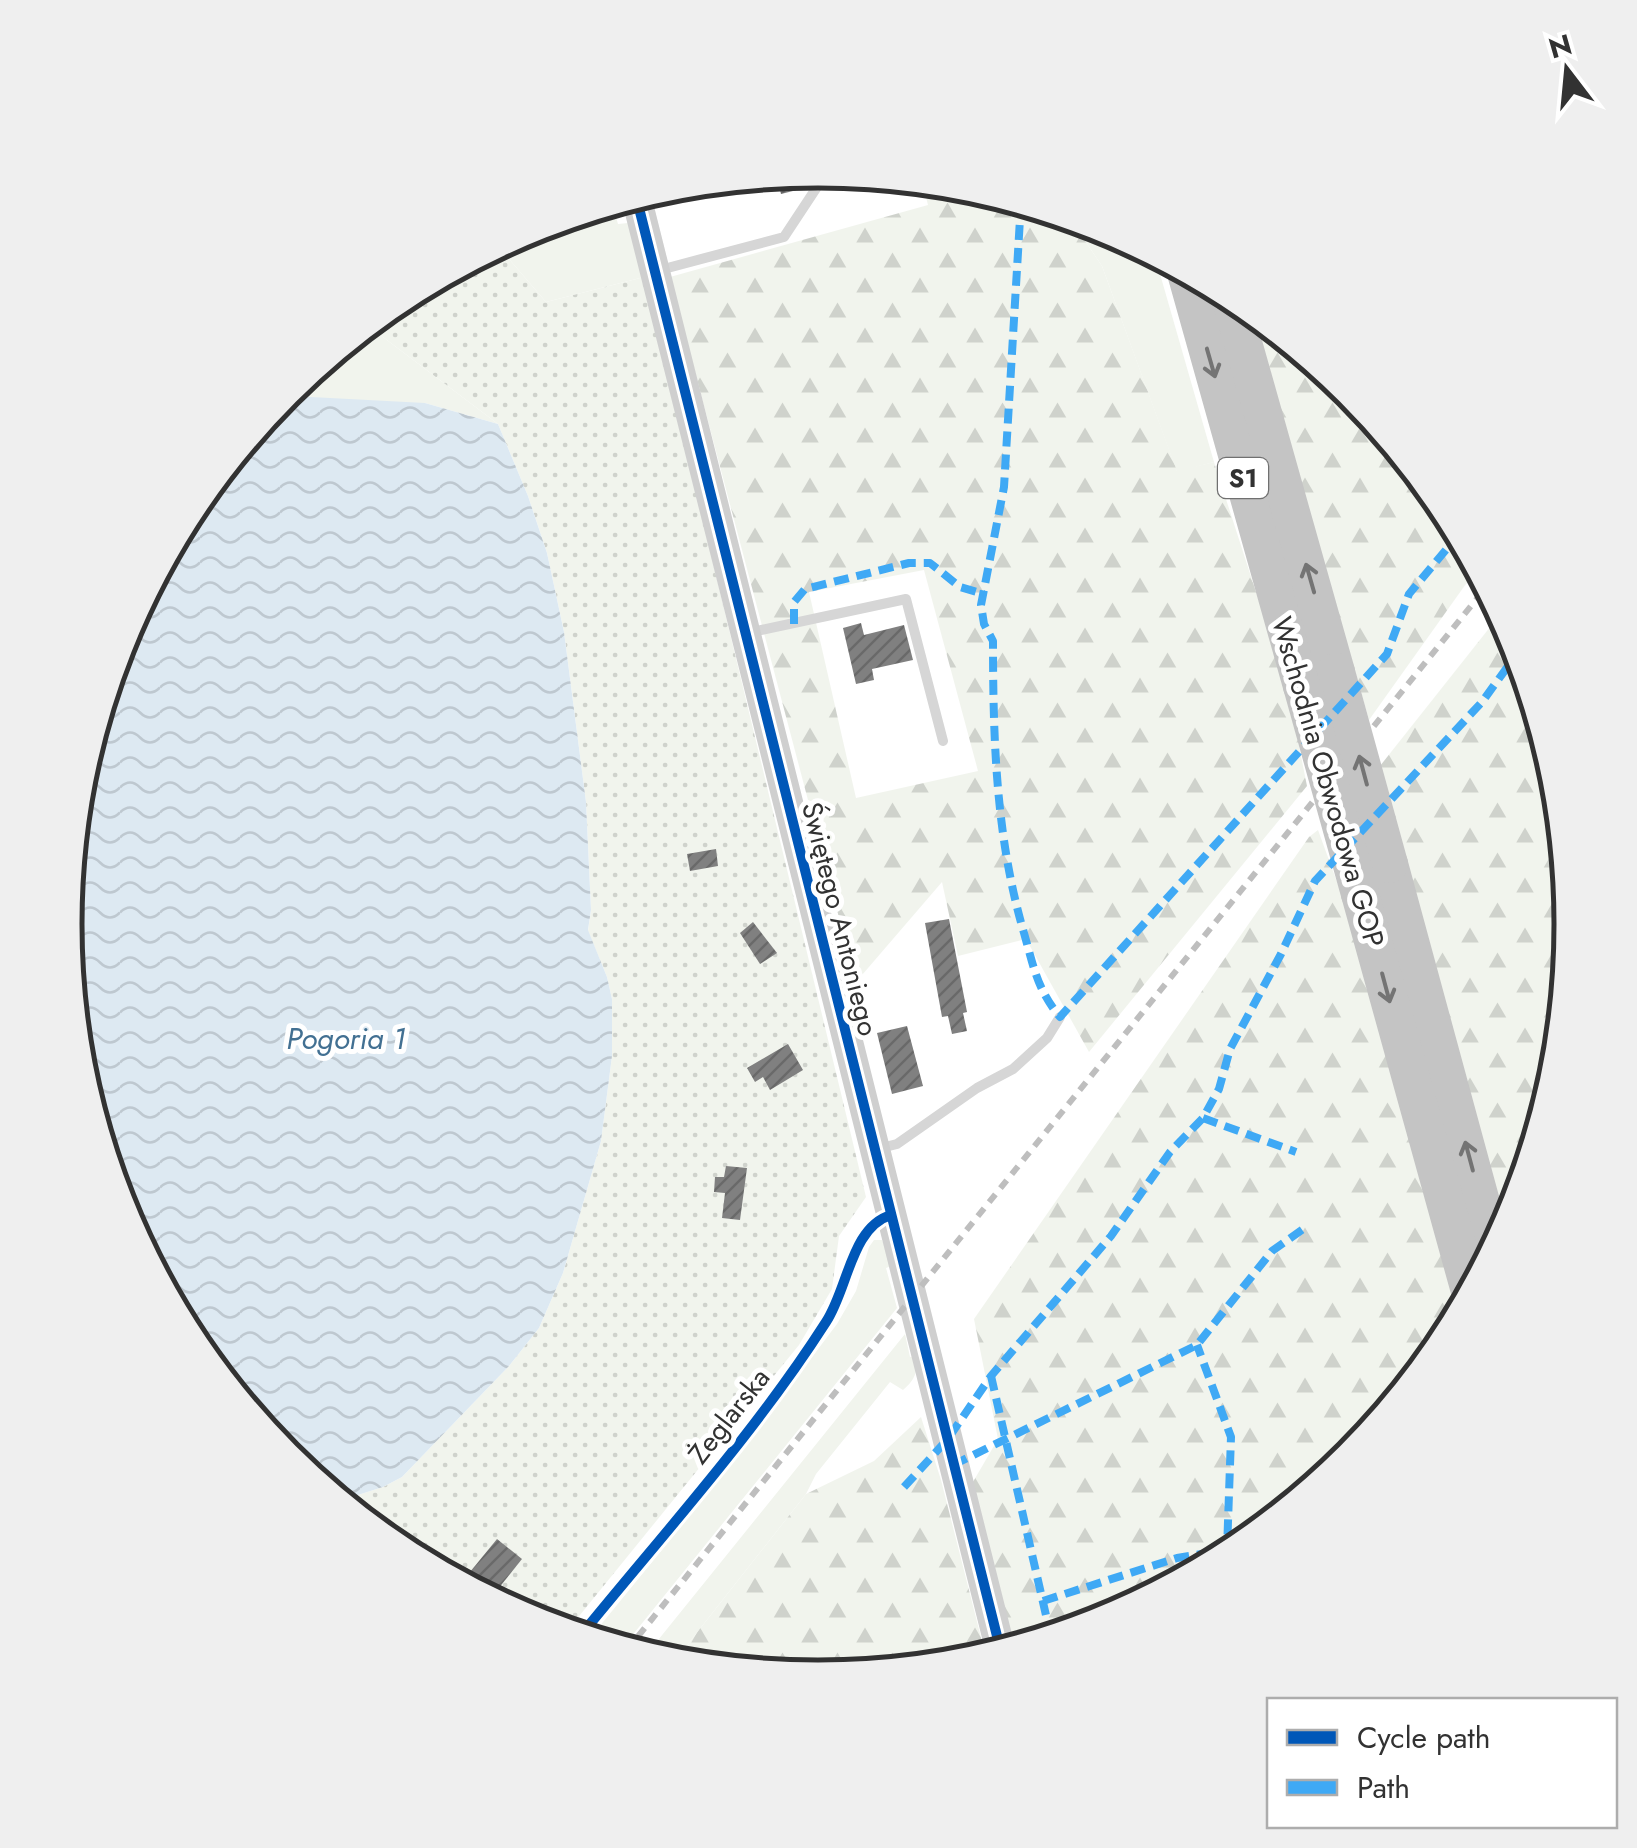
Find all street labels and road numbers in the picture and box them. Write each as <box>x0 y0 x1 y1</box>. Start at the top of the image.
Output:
road number: S1 <box>1218 458 1268 498</box>
street label: Wschodnia Obwodowa GOP <box>1261 612 1395 952</box>
street label: Świętego Antoniego <box>791 798 889 1040</box>
street label: Żeglarska <box>678 1359 780 1473</box>

